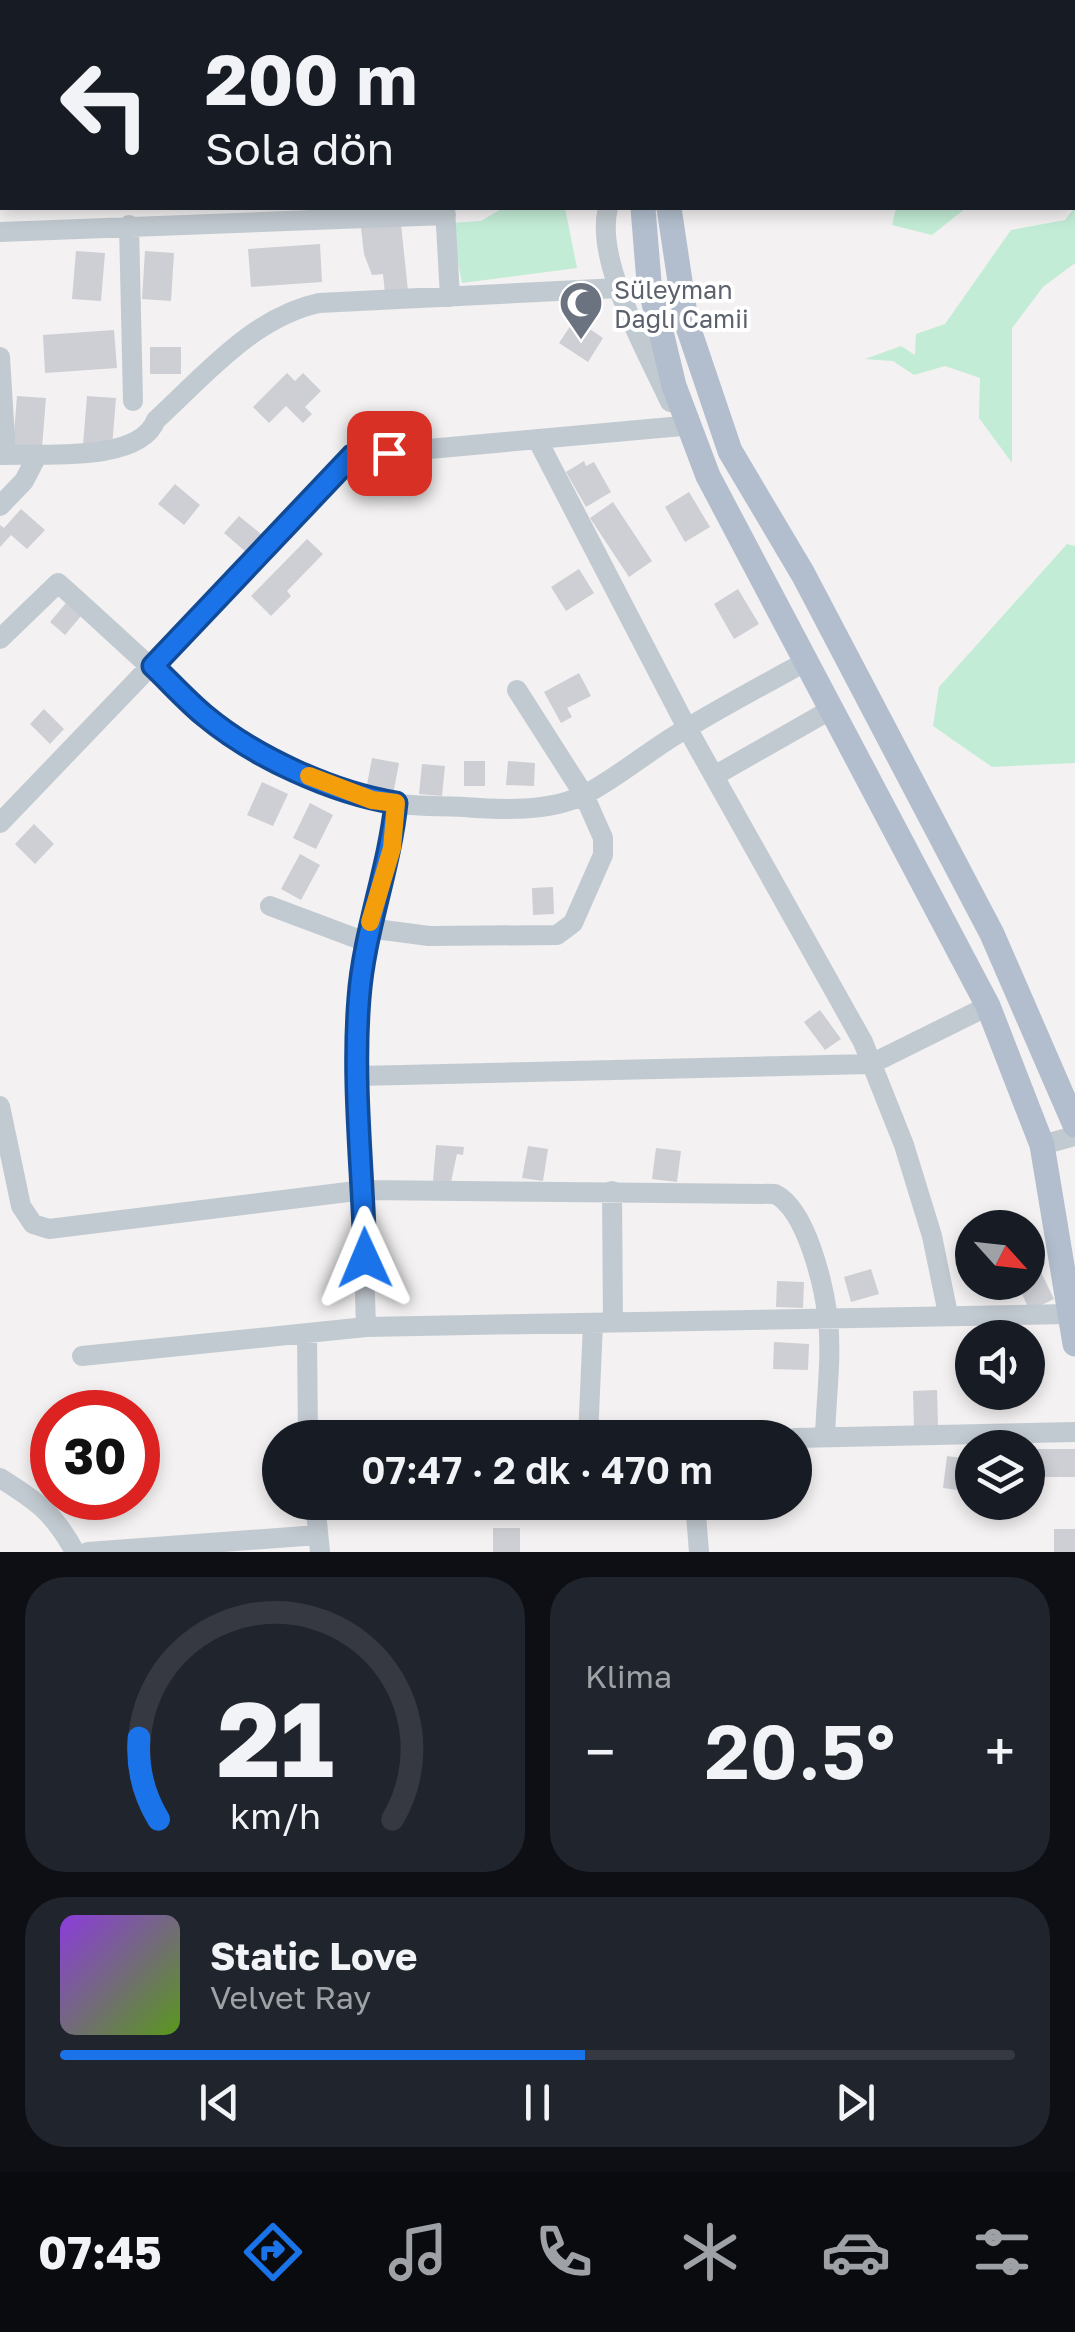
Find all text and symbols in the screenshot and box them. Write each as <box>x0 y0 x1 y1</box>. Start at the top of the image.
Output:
text: 200 m <box>205 36 417 120</box>
icon: left <box>40 40 170 170</box>
text: Sola dön <box>205 121 394 175</box>
place label: Süleyman Dağlı Camii <box>614 274 749 334</box>
mosque icon: Süleyman Dağlı Camii <box>558 280 604 341</box>
pin <box>347 411 432 496</box>
icon: arrive <box>362 426 417 481</box>
position arrow <box>313 1206 417 1310</box>
north arrow <box>955 1210 1045 1300</box>
map controls <box>955 1210 1045 1520</box>
button: sound <box>955 1320 1045 1410</box>
speed limit sign: 30 <box>30 1390 160 1520</box>
button: layers <box>955 1430 1045 1520</box>
text: 07:47 · 2 dk · 470 m <box>361 1447 713 1492</box>
text: Klima <box>585 1657 672 1695</box>
text: 21 <box>216 1675 334 1800</box>
text: 20.5° <box>705 1705 895 1796</box>
text: − <box>585 1718 615 1784</box>
text: + <box>985 1718 1015 1784</box>
text: km/h <box>230 1794 320 1837</box>
text: Static Love <box>210 1933 417 1978</box>
text: Velvet Ray <box>210 1978 371 2016</box>
icon: previous <box>192 2075 247 2130</box>
icon: pause <box>510 2075 565 2130</box>
icon: next <box>828 2075 883 2130</box>
icon: directions <box>238 2217 308 2287</box>
icon: music <box>383 2217 453 2287</box>
icon: phone <box>529 2217 599 2287</box>
icon: climate <box>675 2217 745 2287</box>
icon: car <box>821 2217 891 2287</box>
icon: filters <box>967 2217 1037 2287</box>
text: 07:45 <box>38 2225 162 2279</box>

